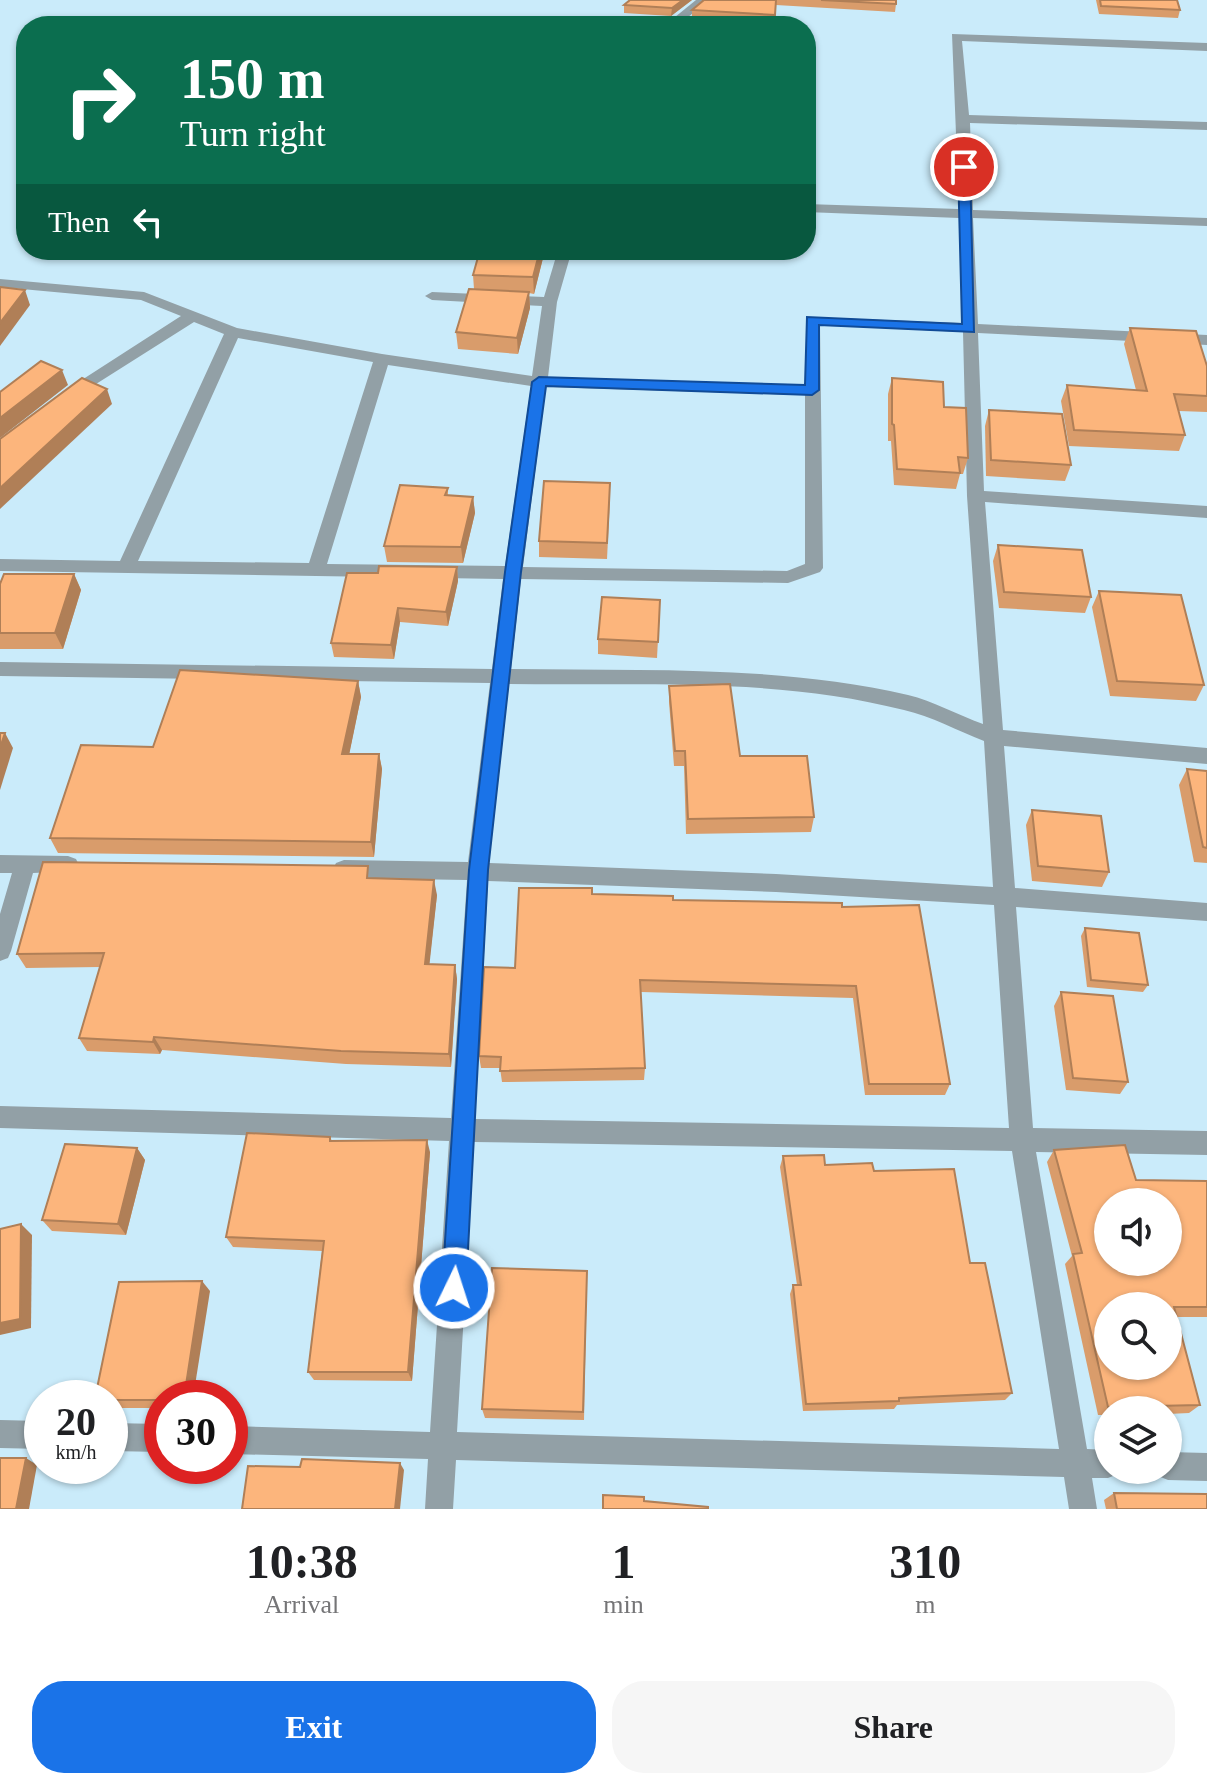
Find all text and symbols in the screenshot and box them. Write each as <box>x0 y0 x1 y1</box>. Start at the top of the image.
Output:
icon: right <box>48 48 152 152</box>
text: 150 m <box>180 48 325 110</box>
text: Turn right <box>180 114 326 154</box>
pin <box>930 133 998 201</box>
icon: arrive <box>942 145 986 189</box>
icon: left <box>126 200 170 244</box>
text: Then <box>48 205 110 238</box>
map controls <box>1094 1188 1182 1484</box>
button: sound <box>1094 1188 1182 1276</box>
position arrow <box>412 1246 496 1330</box>
button: search <box>1094 1292 1182 1380</box>
speed limit sign: 30 <box>144 1380 248 1484</box>
button: layers <box>1094 1396 1182 1484</box>
text: 20 <box>56 1399 96 1444</box>
text: km/h <box>55 1441 97 1463</box>
text: 10:38 <box>246 1535 358 1588</box>
text: 1 <box>611 1535 635 1588</box>
text: 310 <box>889 1535 961 1588</box>
text: Arrival <box>264 1590 339 1619</box>
text: min <box>603 1590 644 1619</box>
text: m <box>915 1590 935 1619</box>
button: Exit <box>32 1681 596 1773</box>
button: Share <box>612 1681 1175 1773</box>

